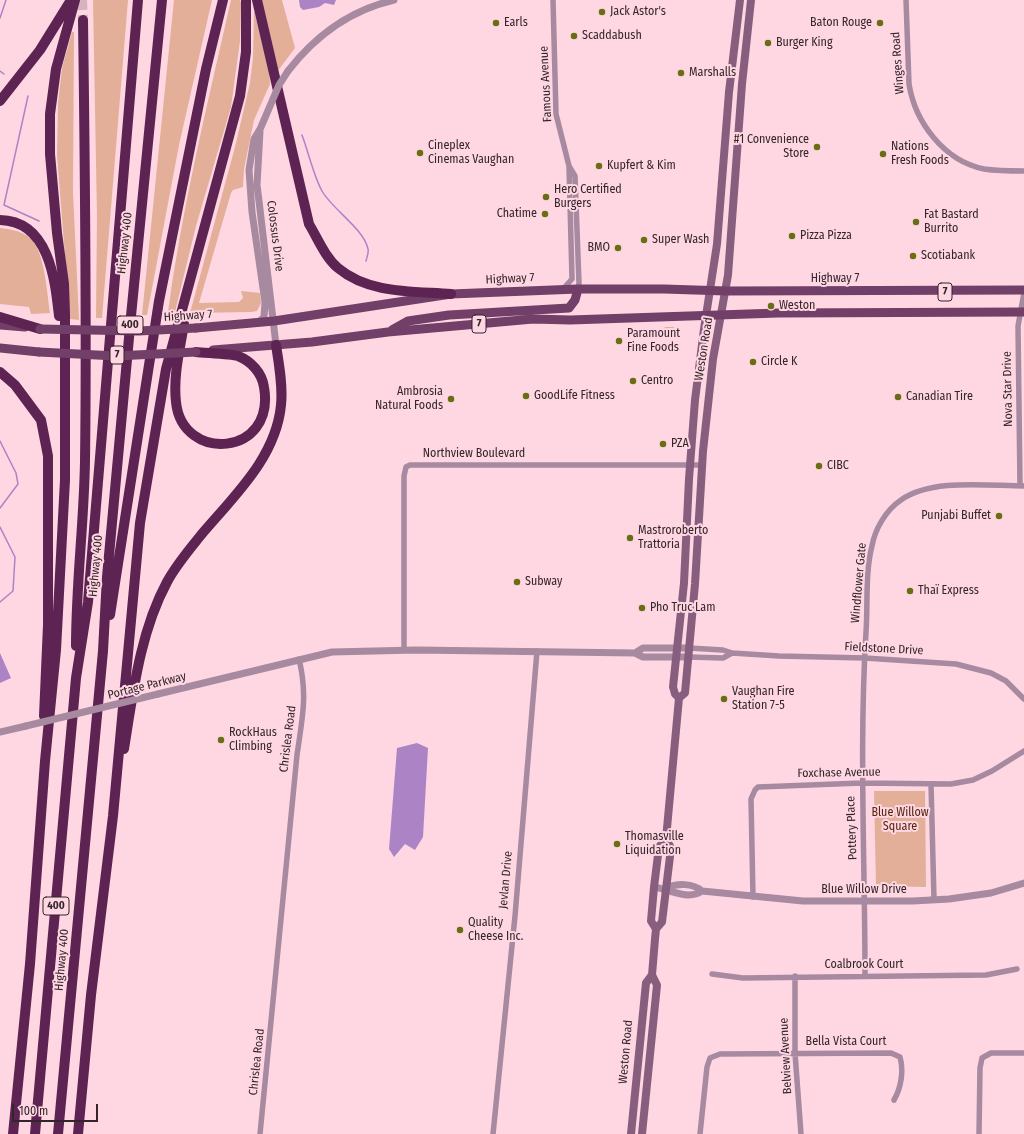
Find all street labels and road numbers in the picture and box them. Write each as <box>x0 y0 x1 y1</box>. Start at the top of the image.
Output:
street label: Winges Road <box>889 31 907 95</box>
street label: Famous Avenue <box>537 46 555 122</box>
street label: Colossus Drive <box>264 200 286 272</box>
street label: Highway 400 <box>115 211 135 275</box>
street label: Highway 7 <box>485 271 535 287</box>
street label: Highway 7 <box>811 272 859 286</box>
road number: 7 <box>938 283 952 301</box>
street label: Highway 7 <box>163 307 213 325</box>
road number: 7 <box>472 315 486 333</box>
road number: 400 <box>117 316 143 334</box>
street label: Weston Road <box>692 316 716 382</box>
road number: 7 <box>110 346 124 364</box>
street label: Nova Star Drive <box>1000 351 1016 427</box>
street label: Northview Boulevard <box>423 447 525 461</box>
street label: Highway 400 <box>86 534 106 598</box>
street label: Windflower Gate <box>848 542 870 624</box>
street label: Fieldstone Drive <box>844 640 924 658</box>
street label: Portage Parkway <box>106 669 188 703</box>
street label: Chrislea Road <box>277 705 299 773</box>
street label: Foxchase Avenue <box>797 765 881 781</box>
street label: Pottery Place <box>844 796 860 860</box>
street label: Jevlan Drive <box>496 850 516 910</box>
street label: Blue Willow Drive <box>821 883 907 897</box>
road number: 400 <box>43 897 69 915</box>
street label: Highway 400 <box>52 928 72 992</box>
street label: Coalbrook Court <box>825 958 903 972</box>
street label: Belview Avenue <box>777 1017 795 1095</box>
street label: Weston Road <box>616 1019 636 1085</box>
street label: Chrislea Road <box>246 1028 268 1096</box>
street label: Bella Vista Court <box>806 1035 886 1049</box>

